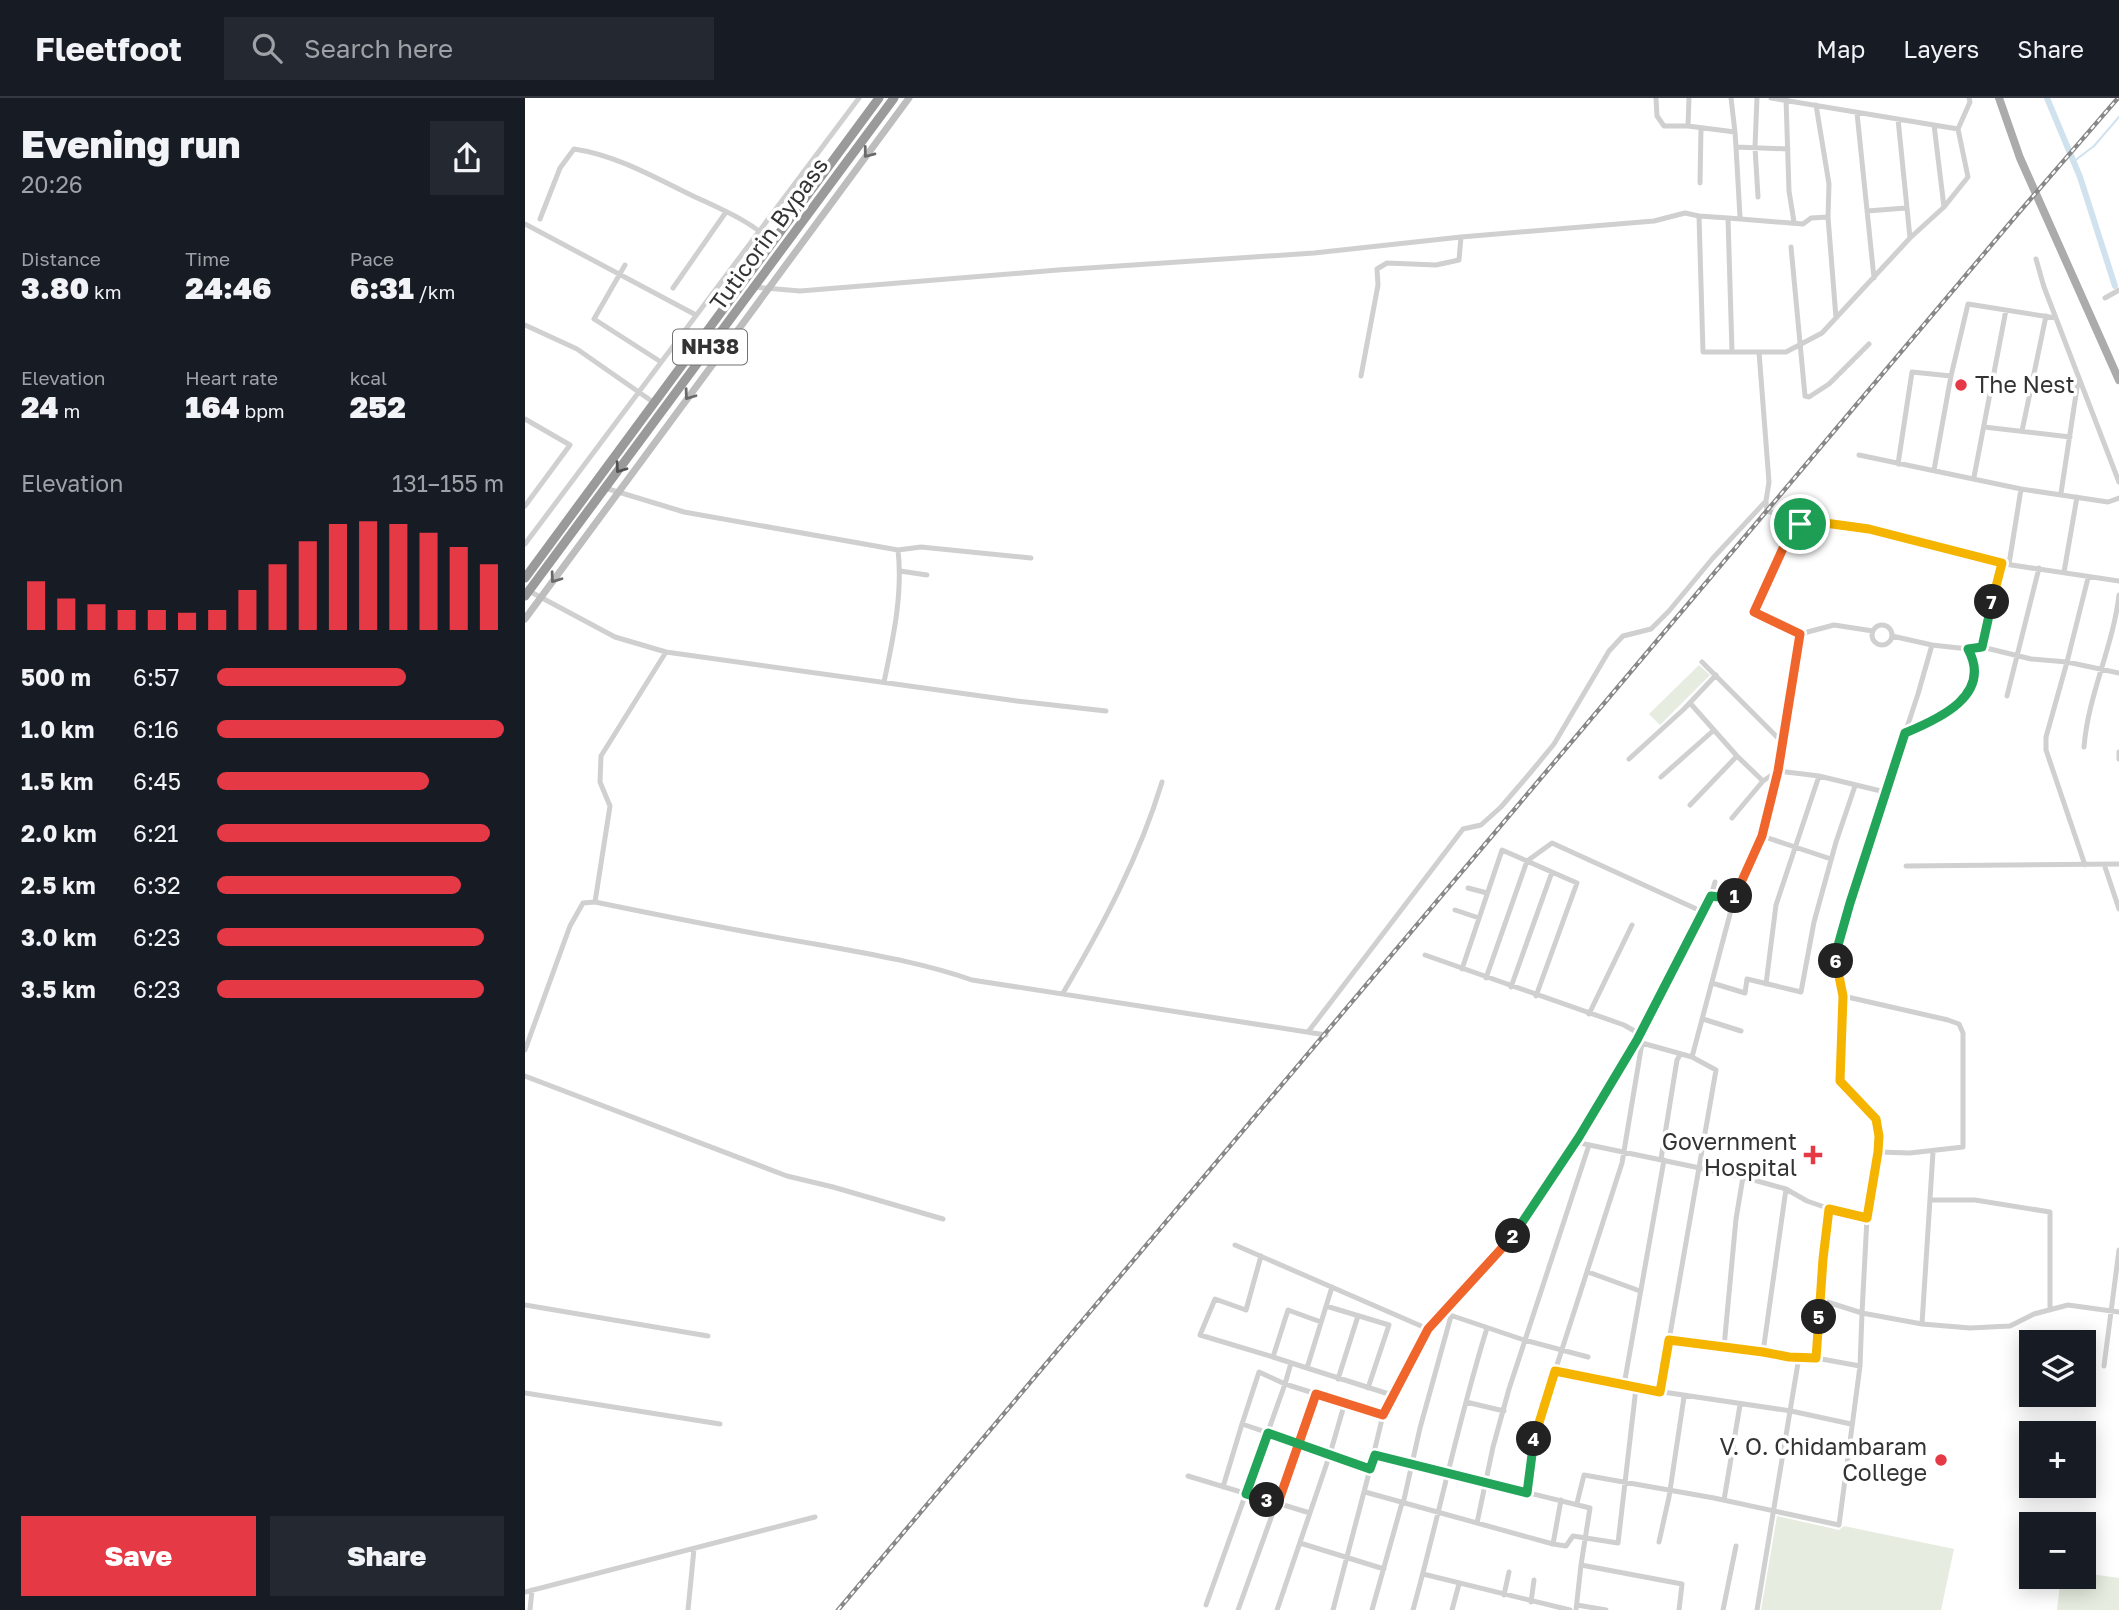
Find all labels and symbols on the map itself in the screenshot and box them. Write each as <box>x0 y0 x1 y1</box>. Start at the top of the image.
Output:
one-way arrow <box>864 145 876 158</box>
street label: Tuticorin Bypass <box>703 151 833 315</box>
road number: NH38 <box>673 330 747 364</box>
place label: The Nest <box>1975 370 2075 398</box>
marker: The Nest <box>1953 377 1969 393</box>
one-way arrow <box>685 387 698 400</box>
one-way arrow <box>615 460 628 473</box>
pin <box>1770 494 1830 554</box>
one-way arrow <box>551 571 563 583</box>
pin: 7 <box>1975 584 2009 620</box>
pin: 1 <box>1717 878 1753 914</box>
pin: 6 <box>1819 944 1853 978</box>
place label: Government Hospital <box>1662 1127 1797 1181</box>
marker: Government Hospital <box>1803 1145 1823 1165</box>
pin: 2 <box>1495 1218 1531 1254</box>
pin: 5 <box>1801 1300 1837 1334</box>
pin: 4 <box>1517 1422 1551 1456</box>
place label: V. O. Chidambaram College <box>1720 1432 1927 1486</box>
marker: V. O. Chidambaram College <box>1933 1452 1949 1468</box>
pin: 3 <box>1249 1482 1285 1518</box>

